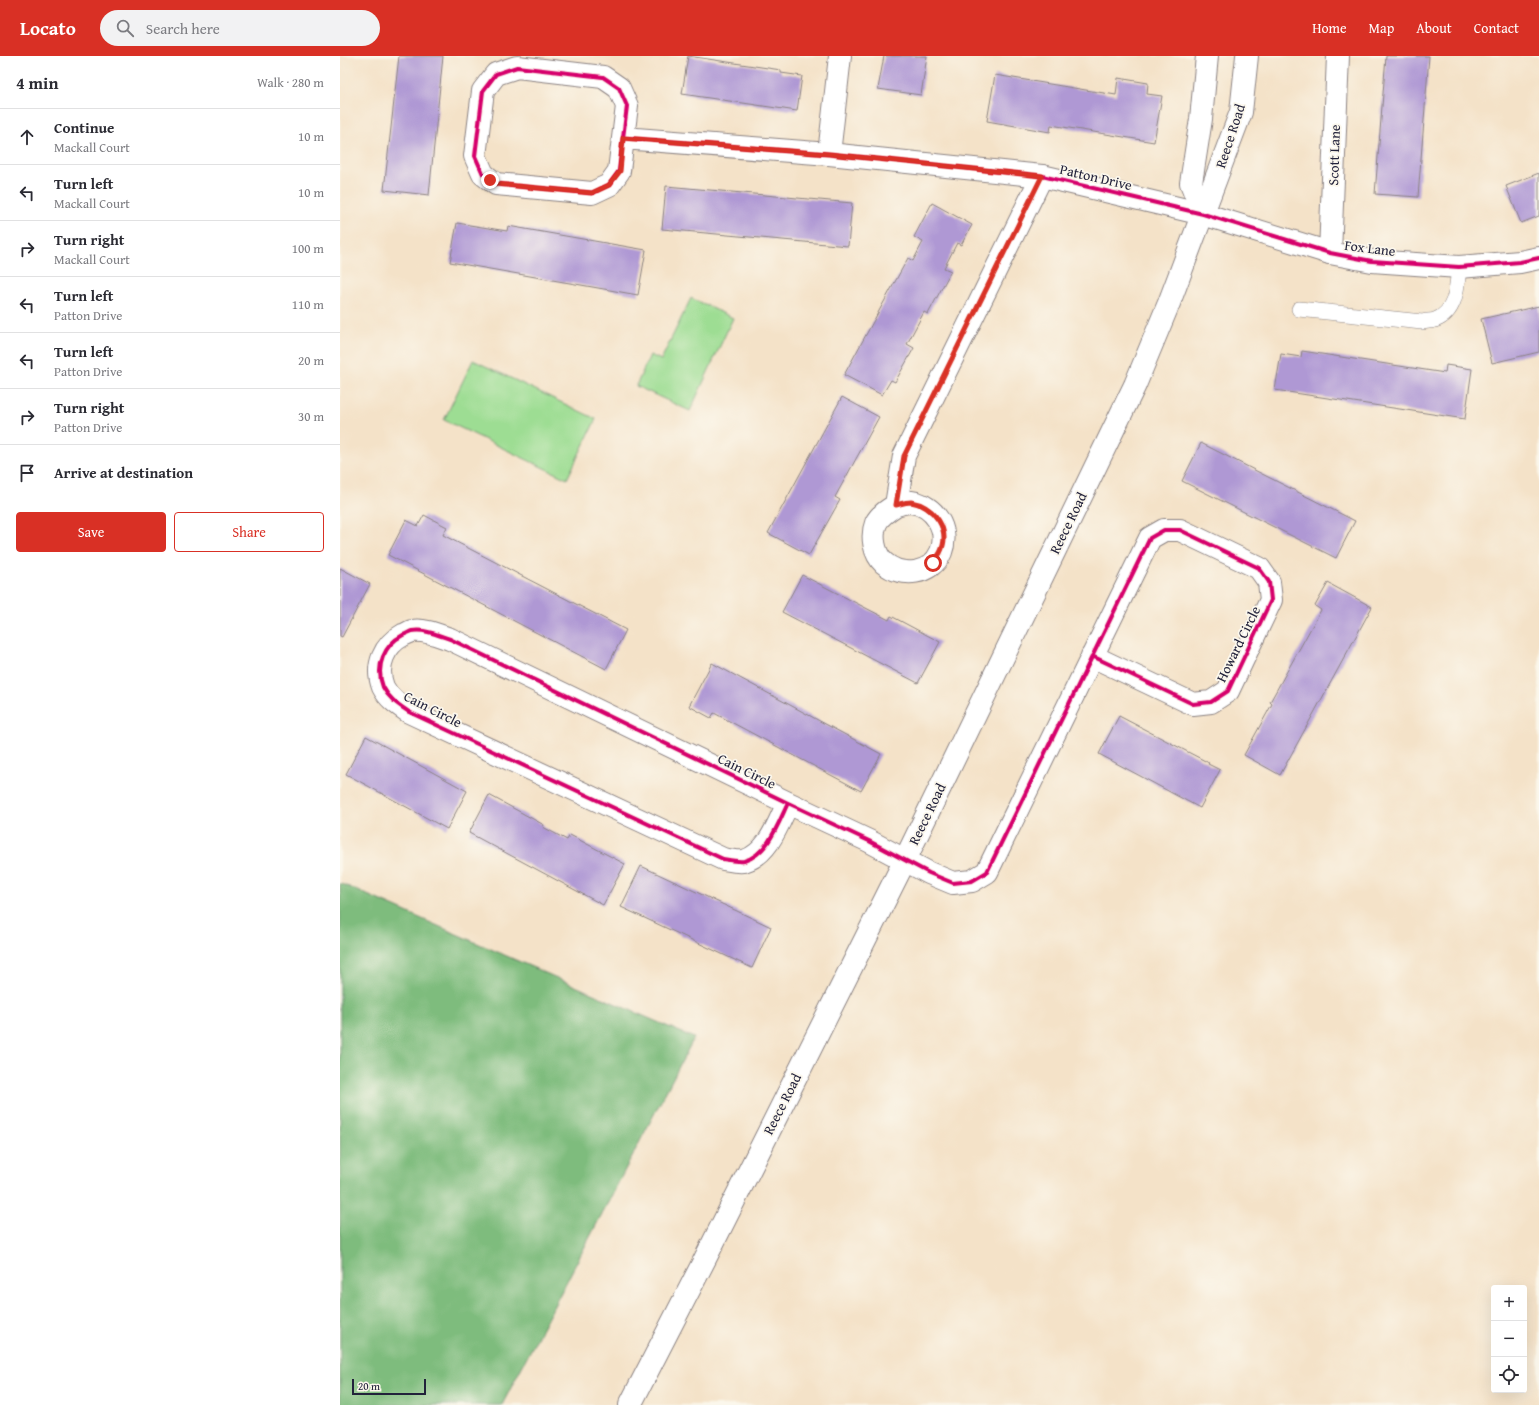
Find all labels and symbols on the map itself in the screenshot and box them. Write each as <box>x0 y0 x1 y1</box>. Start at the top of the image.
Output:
street label: Reece Road <box>1210 101 1250 171</box>
street label: Scott Lane <box>1323 124 1345 186</box>
street label: Patton Drive <box>1058 159 1134 195</box>
route end <box>481 171 499 189</box>
street label: Fox Lane <box>1343 235 1397 261</box>
street label: Reece Road <box>1044 488 1092 557</box>
route start <box>924 554 942 572</box>
street label: Howard Circle <box>1211 602 1265 685</box>
street label: Cain Circle <box>401 686 466 732</box>
street label: Cain Circle <box>714 748 780 794</box>
street label: Reece Road <box>903 779 951 848</box>
street label: Reece Road <box>758 1069 806 1138</box>
scale bar <box>352 1377 426 1396</box>

